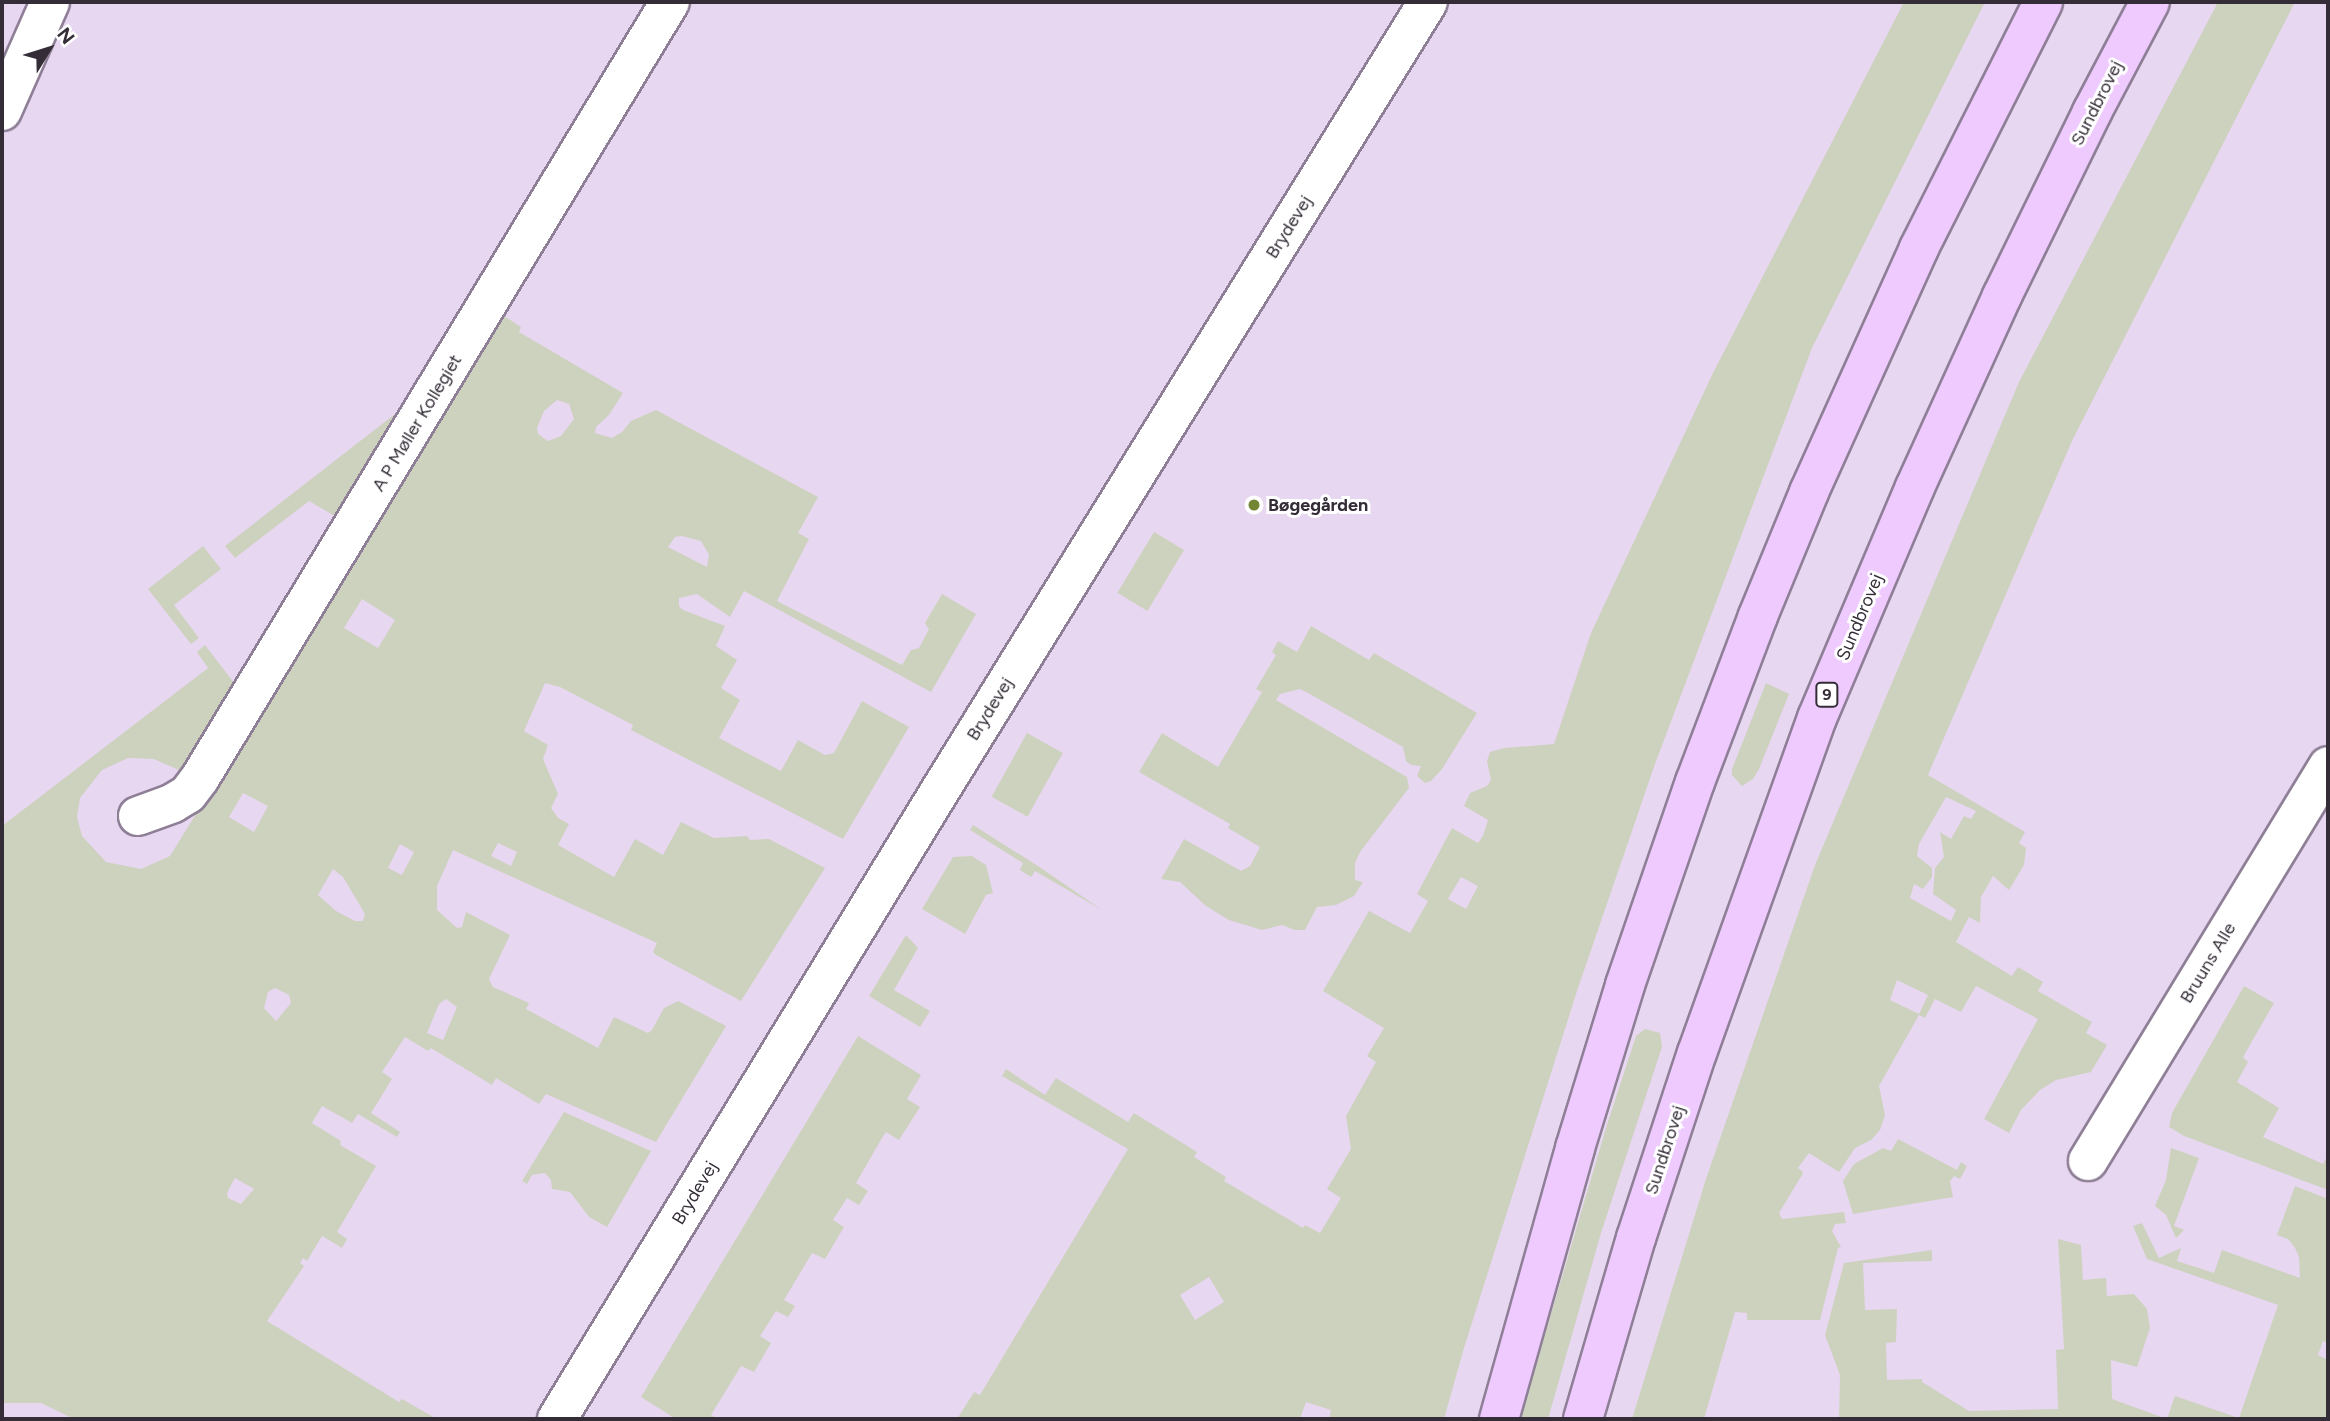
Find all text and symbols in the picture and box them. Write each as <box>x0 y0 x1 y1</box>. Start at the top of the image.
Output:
north arrow <box>14 14 84 84</box>
text: N <box>52 23 80 49</box>
street label: Sundbrovej <box>2066 57 2128 149</box>
street label: Brydevej <box>1261 191 1317 263</box>
street label: A P Møller Kollegiet <box>368 351 466 495</box>
place label: Bøgegården <box>1268 494 1368 516</box>
marker: Bøgegården <box>1246 497 1262 513</box>
street label: Sundbrovej <box>1832 570 1888 664</box>
street label: Brydevej <box>962 673 1018 745</box>
road number: 9 <box>1815 682 1839 708</box>
street label: Bruuns Alle <box>2176 919 2240 1007</box>
street label: Sundbrovej <box>1640 1103 1690 1197</box>
street label: Brydevej <box>668 1157 722 1229</box>

